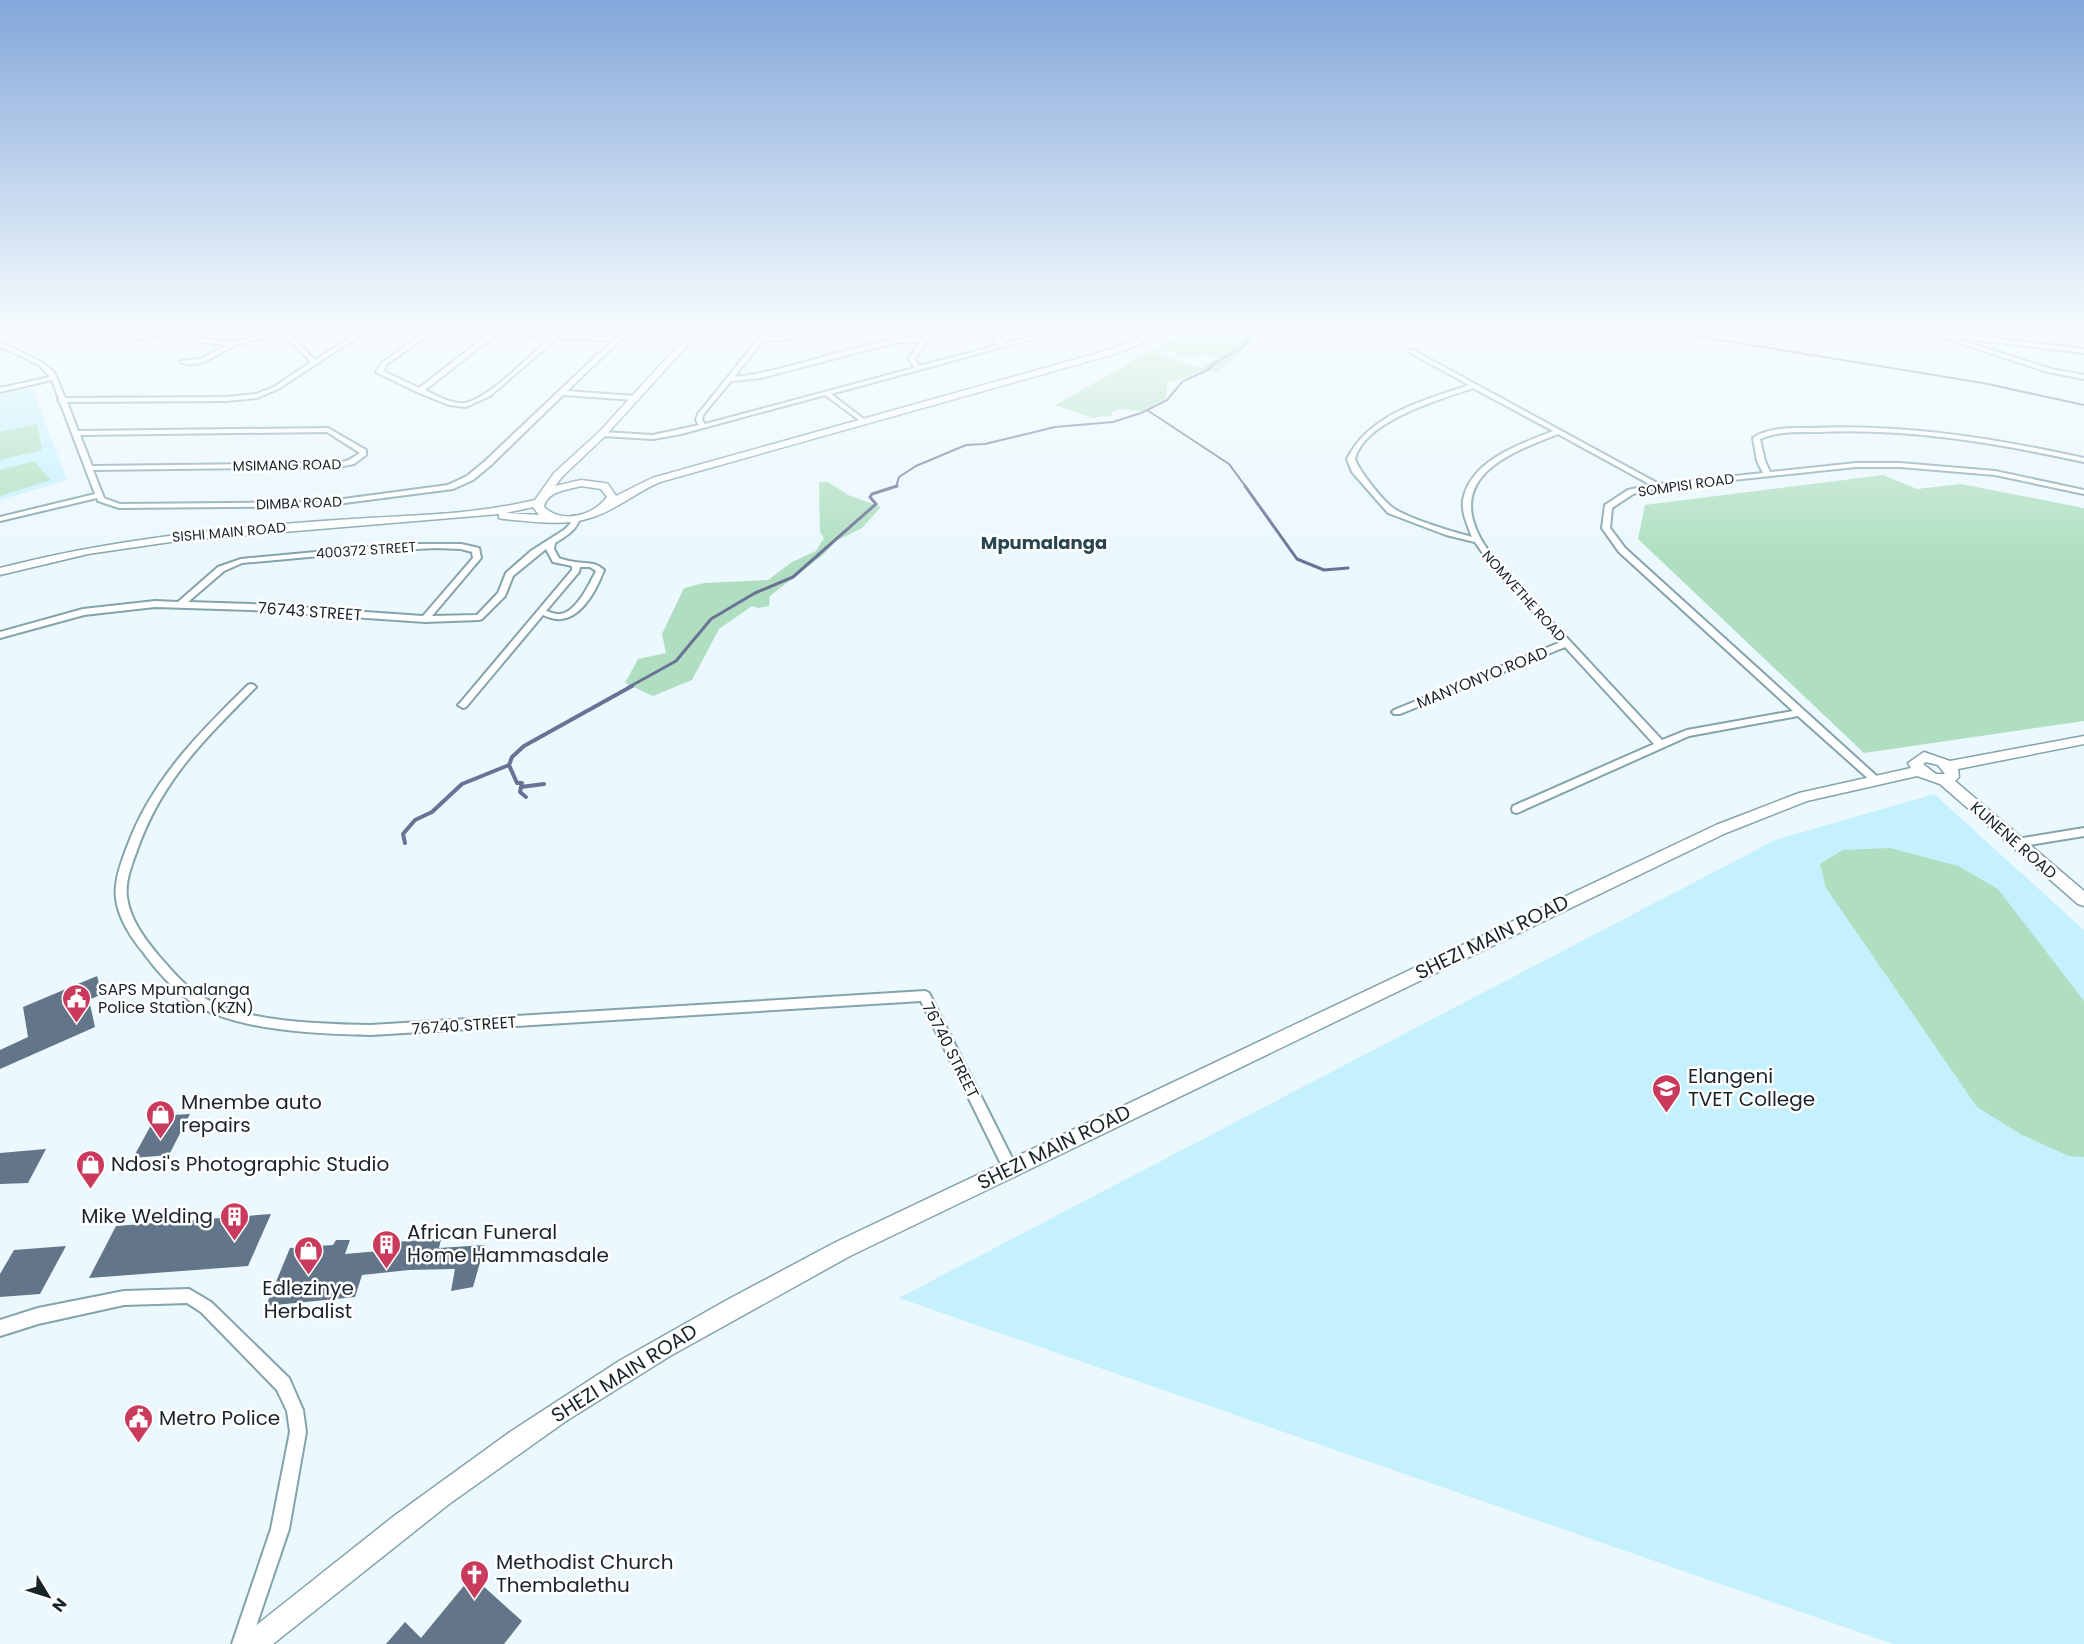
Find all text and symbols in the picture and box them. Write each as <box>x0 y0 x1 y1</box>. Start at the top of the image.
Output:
street label: MSIMANG ROAD <box>233 454 342 476</box>
street label: SOMPISI ROAD <box>1637 468 1736 502</box>
street label: DIMBA ROAD <box>256 492 342 514</box>
street label: SISHI MAIN ROAD <box>171 517 287 547</box>
district label: Mpumalanga <box>981 530 1107 555</box>
street label: 400372 STREET <box>315 536 417 563</box>
street label: NOMVETHE ROAD <box>1478 546 1571 646</box>
street label: 76743 STREET <box>257 596 363 627</box>
street label: MANYONYO ROAD <box>1413 641 1551 714</box>
street label: KUNENE ROAD <box>1965 796 2062 884</box>
street label: SHEZI MAIN ROAD <box>1411 888 1573 986</box>
place label: SAPS Mpumalanga Police Station (KZN) <box>98 978 254 1019</box>
public building icon: SAPS Mpumalanga Police Station (KZN) <box>61 982 93 1024</box>
street label: 76740 STREET <box>917 998 985 1102</box>
street label: 76740 STREET <box>411 1010 517 1041</box>
place label: Elangeni TVET College <box>1688 1062 1815 1113</box>
school or university icon: Elangeni TVET College <box>1651 1072 1683 1114</box>
place label: Mnembe auto repairs <box>181 1088 322 1139</box>
shop icon: Mnembe auto repairs <box>144 1098 176 1140</box>
street label: SHEZI MAIN ROAD <box>973 1098 1135 1196</box>
shop icon: Ndosi's Photographic Studio <box>74 1148 106 1190</box>
place label: Ndosi's Photographic Studio <box>111 1150 389 1178</box>
building icon: Mike Welding <box>218 1200 250 1242</box>
place label: Mike Welding <box>81 1202 213 1230</box>
place label: African Funeral Home Hammasdale <box>407 1218 609 1269</box>
building icon: African Funeral Home Hammasdale <box>370 1228 402 1270</box>
shop icon: Edlezinye Herbalist <box>292 1234 324 1276</box>
place label: Edlezinye Herbalist <box>262 1274 354 1325</box>
street label: SHEZI MAIN ROAD <box>546 1317 702 1429</box>
public building icon: Metro Police <box>122 1402 154 1444</box>
place label: Metro Police <box>159 1404 280 1432</box>
place label: Methodist Church Thembalethu <box>496 1548 673 1599</box>
church icon: Methodist Church Thembalethu <box>459 1558 491 1600</box>
north arrow <box>18 1566 78 1626</box>
text: N <box>47 1593 72 1617</box>

